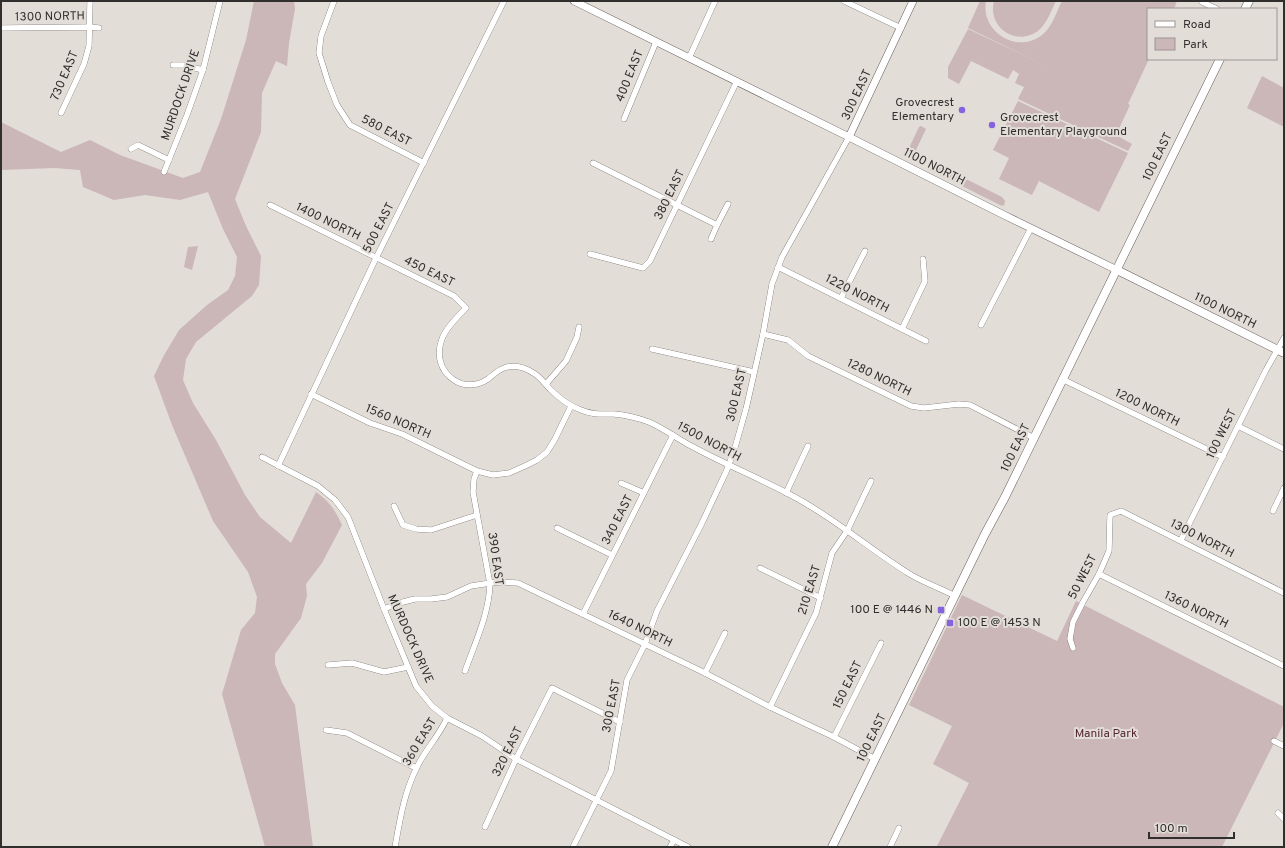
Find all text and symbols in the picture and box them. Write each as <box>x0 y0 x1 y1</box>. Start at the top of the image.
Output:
street label: 1300 NORTH <box>15 8 85 26</box>
legend <box>1147 8 1277 60</box>
text: Road <box>1183 17 1211 33</box>
text: Park <box>1183 37 1208 53</box>
street label: MURDOCK DRIVE <box>158 47 204 143</box>
street label: 400 EAST <box>612 48 648 104</box>
street label: 730 EAST <box>47 49 83 103</box>
street label: 300 EAST <box>838 67 876 123</box>
place label: Grovecrest Elementary <box>892 95 954 125</box>
marker: Grovecrest Elementary <box>957 105 967 115</box>
place label: Grovecrest Elementary Playground <box>1000 110 1127 140</box>
street label: 580 EAST <box>358 112 414 150</box>
marker: Grovecrest Elementary Playground <box>987 120 997 130</box>
street label: 100 EAST <box>1139 130 1177 184</box>
street label: 1100 NORTH <box>900 145 968 189</box>
street label: 380 EAST <box>651 167 689 223</box>
street label: 1400 NORTH <box>293 199 363 245</box>
street label: 500 EAST <box>359 200 399 256</box>
street label: 450 EAST <box>401 253 457 291</box>
street label: 1220 NORTH <box>822 271 892 317</box>
street label: 1100 NORTH <box>1191 289 1259 333</box>
street label: 1280 NORTH <box>844 356 914 400</box>
street label: 300 EAST <box>723 367 751 423</box>
street label: 1200 NORTH <box>1112 385 1182 431</box>
street label: 1560 NORTH <box>363 401 433 443</box>
street label: 100 WEST <box>1203 407 1241 461</box>
street label: 1500 NORTH <box>674 418 744 466</box>
street label: 100 EAST <box>997 421 1035 475</box>
street label: 340 EAST <box>599 492 637 548</box>
street label: 1300 NORTH <box>1167 516 1237 562</box>
street label: 390 EAST <box>483 531 507 587</box>
street label: 50 WEST <box>1065 552 1101 602</box>
street label: 210 EAST <box>795 563 825 617</box>
street label: 1360 NORTH <box>1161 588 1231 632</box>
street label: MURDOCK DRIVE <box>383 592 437 686</box>
place label: 100 E @ 1446 N <box>850 602 933 618</box>
marker: 100 E @ 1446 N <box>936 605 946 615</box>
street label: 1640 NORTH <box>605 606 675 652</box>
place label: 100 E @ 1453 N <box>958 615 1041 631</box>
marker: 100 E @ 1453 N <box>945 618 955 628</box>
street label: 150 EAST <box>830 658 866 712</box>
street label: 300 EAST <box>599 678 625 734</box>
street label: 100 EAST <box>853 711 891 765</box>
street label: 360 EAST <box>399 715 441 769</box>
street label: 320 EAST <box>489 724 527 780</box>
park label: Manila Park <box>1075 726 1137 742</box>
scale bar <box>1149 814 1234 840</box>
text: 100 m <box>1155 821 1188 837</box>

